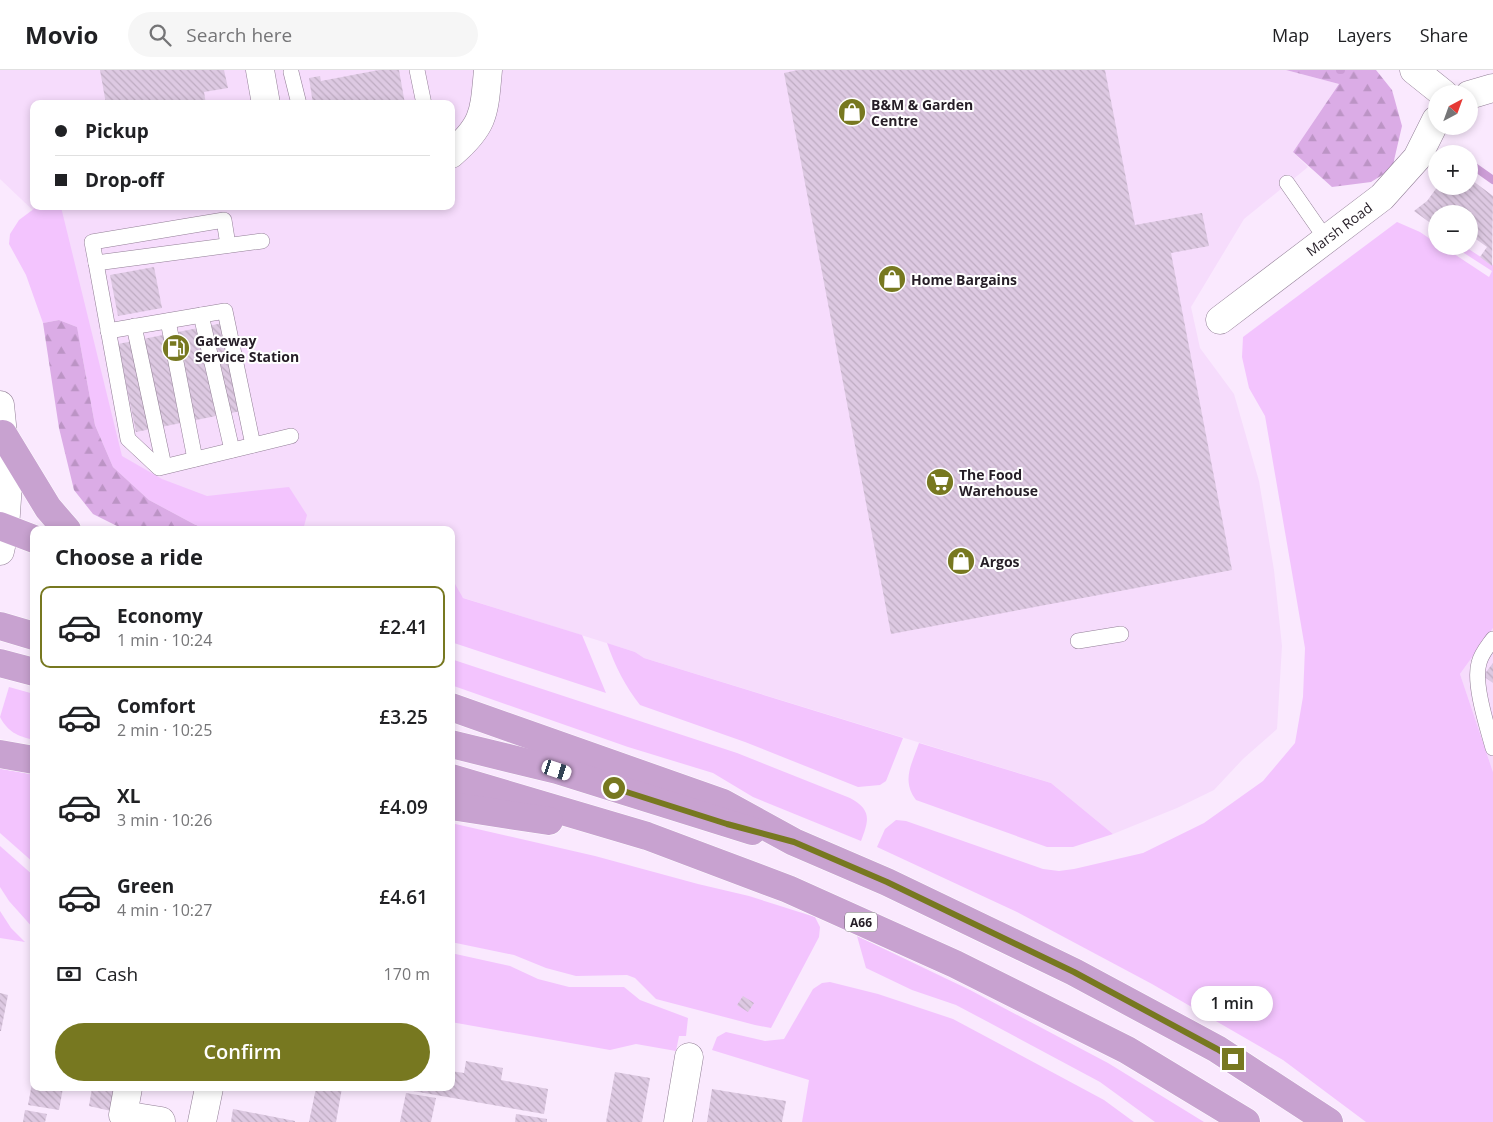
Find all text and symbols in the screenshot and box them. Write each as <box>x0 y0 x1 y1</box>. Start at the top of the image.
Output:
search box <box>128 12 478 57</box>
text: Movio <box>25 18 98 51</box>
icon: search <box>146 21 174 49</box>
text: Search here <box>186 22 292 48</box>
text: Map <box>1272 23 1309 47</box>
text: Layers <box>1337 23 1392 47</box>
text: Share <box>1420 23 1468 47</box>
north arrow <box>1428 85 1478 135</box>
map controls <box>1428 85 1478 255</box>
place label: B&M & Garden Centre <box>871 95 973 130</box>
shop icon: B&M & Garden Centre <box>837 97 867 127</box>
text: Pickup <box>85 118 149 144</box>
button: + <box>1428 145 1478 195</box>
text: Drop-off <box>85 167 164 193</box>
street label: Marsh Road <box>1302 198 1376 260</box>
button: − <box>1428 205 1478 255</box>
shop icon: Home Bargains <box>877 264 907 294</box>
place label: Home Bargains <box>911 270 1017 289</box>
place label: Gateway Service Station <box>195 331 299 366</box>
fuel station icon: Gateway Service Station <box>161 333 191 363</box>
place label: The Food Warehouse <box>959 465 1038 500</box>
supermarket icon: The Food Warehouse <box>925 467 955 497</box>
text: Choose a ride <box>55 541 203 571</box>
shop icon: Argos <box>946 546 976 576</box>
place label: Argos <box>980 552 1020 571</box>
text: Economy <box>117 603 203 629</box>
icon: car <box>57 605 102 650</box>
text: £2.41 <box>379 614 428 640</box>
text: 1 min · 10:24 <box>117 629 212 651</box>
text: Comfort <box>117 693 196 719</box>
icon: car <box>57 695 102 740</box>
text: £3.25 <box>379 704 428 730</box>
text: 2 min · 10:25 <box>117 719 212 741</box>
car <box>540 758 573 782</box>
route start <box>603 777 625 799</box>
text: XL <box>117 783 140 809</box>
icon: car <box>57 785 102 830</box>
text: £4.09 <box>379 794 428 820</box>
text: 3 min · 10:26 <box>117 809 212 831</box>
text: Green <box>117 873 174 899</box>
icon: car <box>57 875 102 920</box>
text: £4.61 <box>379 884 428 910</box>
text: 4 min · 10:27 <box>117 899 212 921</box>
road number: A66 <box>845 912 877 932</box>
icon: cash <box>55 960 83 988</box>
text: Cash <box>95 961 138 987</box>
text: 170 m <box>384 963 430 985</box>
callout: 1 min <box>1192 986 1274 1022</box>
text: 1 min <box>1210 992 1254 1014</box>
button: Confirm <box>55 1023 430 1081</box>
route end <box>1222 1048 1244 1070</box>

